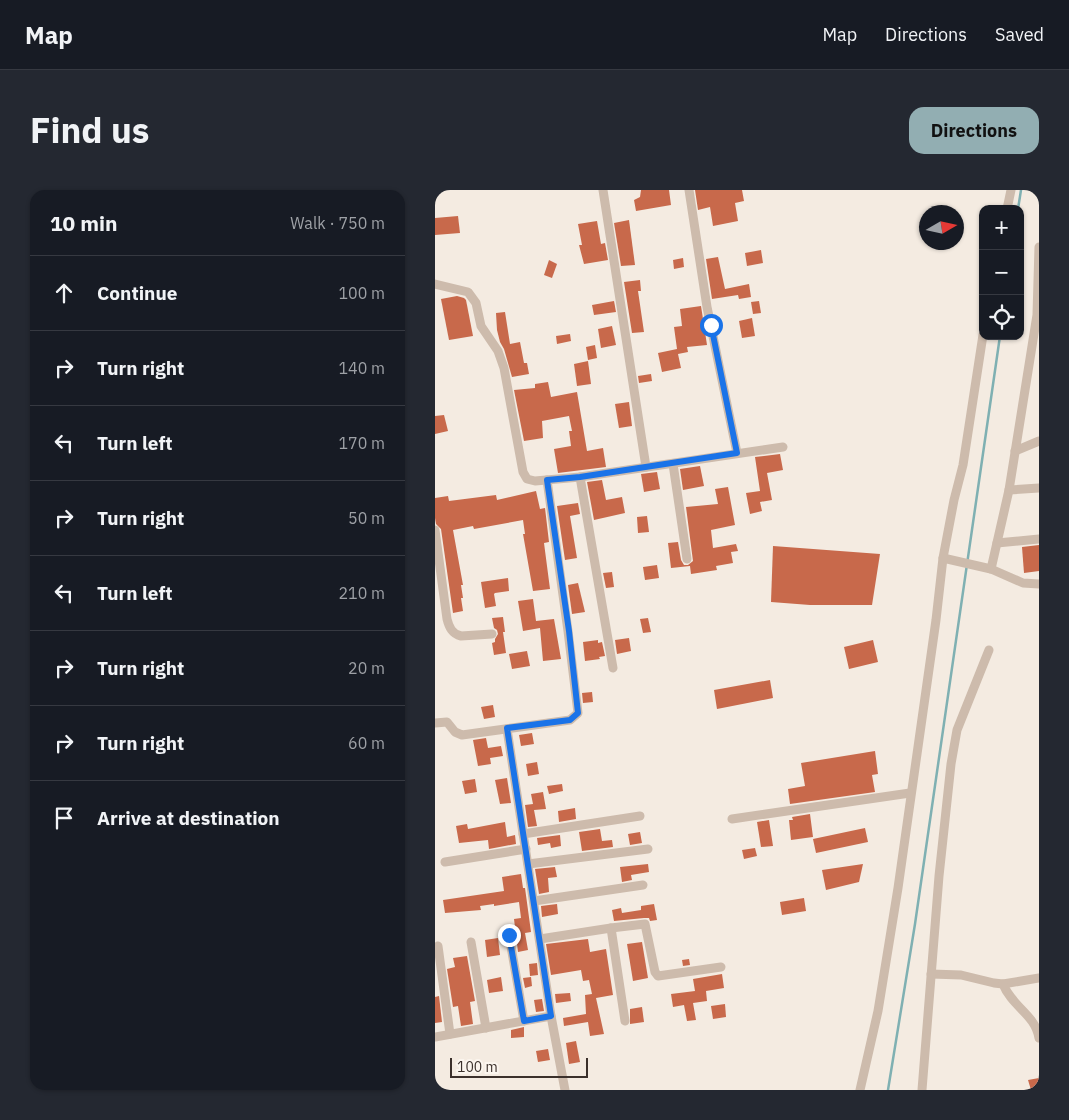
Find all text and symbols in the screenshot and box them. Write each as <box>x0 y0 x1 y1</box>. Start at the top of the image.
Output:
text: Map <box>25 19 73 51</box>
text: Map <box>822 23 857 46</box>
text: Directions <box>885 23 967 46</box>
text: Saved <box>995 23 1044 46</box>
text: Find us <box>30 107 149 153</box>
button: Directions <box>909 107 1039 154</box>
north arrow <box>919 205 964 250</box>
map controls <box>979 205 1024 340</box>
button: + <box>979 205 1024 250</box>
text: 10 min <box>50 209 117 237</box>
text: Walk · 750 m <box>290 213 385 233</box>
button: − <box>979 250 1024 295</box>
icon: ahead <box>50 279 78 307</box>
text: Continue <box>97 281 177 305</box>
text: 100 m <box>338 283 385 303</box>
button: locate <box>979 295 1024 340</box>
route start <box>700 314 723 337</box>
icon: right <box>50 354 78 382</box>
text: Turn right <box>97 356 184 380</box>
text: 140 m <box>338 358 385 378</box>
icon: left <box>50 429 78 457</box>
text: Turn left <box>97 431 173 455</box>
text: 170 m <box>338 433 385 453</box>
icon: right <box>50 504 78 532</box>
text: Turn right <box>97 506 184 530</box>
text: 50 m <box>348 508 385 528</box>
icon: left <box>50 579 78 607</box>
text: Turn left <box>97 581 173 605</box>
text: 210 m <box>338 583 385 603</box>
icon: right <box>50 654 78 682</box>
text: Turn right <box>97 656 184 680</box>
text: 20 m <box>348 658 385 678</box>
icon: right <box>50 729 78 757</box>
text: Turn right <box>97 731 184 755</box>
text: 60 m <box>348 733 385 753</box>
icon: arrive <box>50 804 78 832</box>
text: Arrive at destination <box>97 806 280 830</box>
route end <box>498 924 521 947</box>
scale bar <box>450 1055 587 1078</box>
text: 100 m <box>457 1058 498 1076</box>

